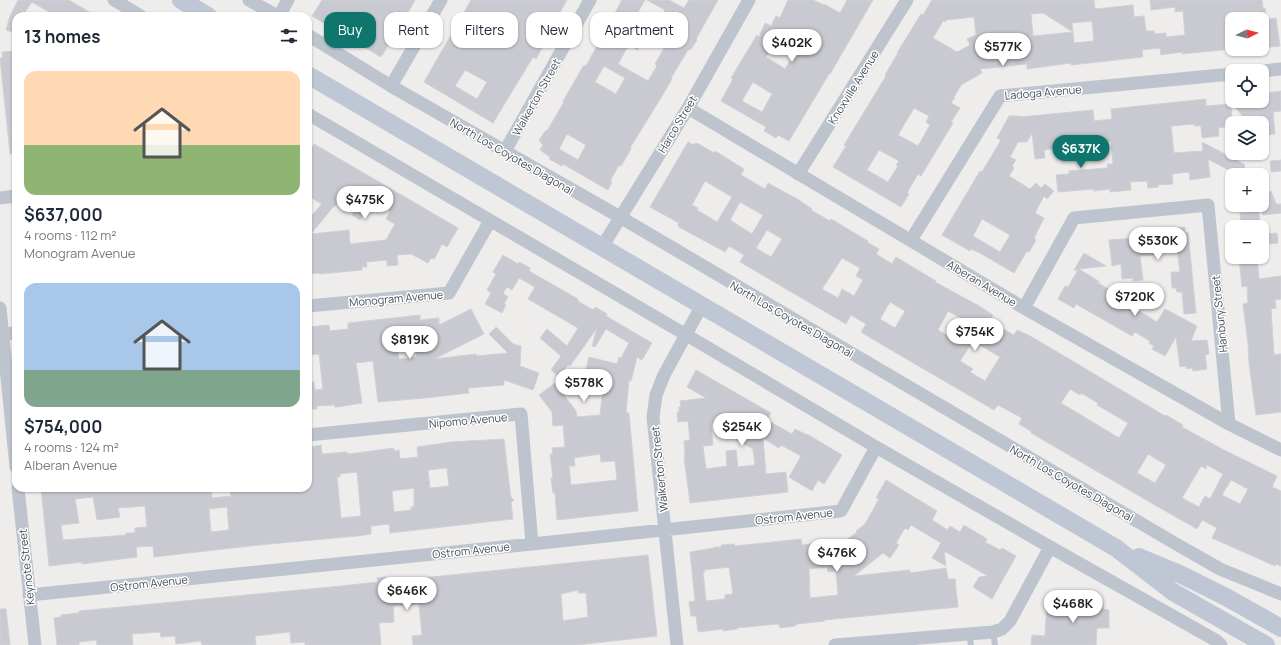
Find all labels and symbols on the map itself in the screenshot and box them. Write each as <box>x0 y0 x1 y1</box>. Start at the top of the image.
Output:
north arrow <box>1225 12 1269 56</box>
pin: $402K <box>764 29 820 63</box>
pin: $577K <box>975 33 1031 67</box>
street label: Knoxville Avenue <box>824 47 882 127</box>
street label: Walkerton Street <box>509 56 563 138</box>
street label: Ladoga Avenue <box>1004 81 1083 103</box>
street label: Harco Street <box>654 93 700 155</box>
street label: North Los Coyotes Diagonal <box>447 114 577 198</box>
pin: $637K <box>1053 135 1109 169</box>
pin: $475K <box>337 186 393 220</box>
pin: $530K <box>1130 227 1186 261</box>
street label: Alberan Avenue <box>944 256 1020 310</box>
street label: Hanbury Street <box>1207 275 1231 353</box>
street label: North Los Coyotes Diagonal <box>727 277 857 361</box>
pin: $720K <box>1107 283 1163 317</box>
street label: Monogram Avenue <box>348 286 444 310</box>
pin: $754K <box>947 318 1003 352</box>
pin: $819K <box>382 326 438 360</box>
pin: $578K <box>556 369 612 403</box>
street label: Nipomo Avenue <box>428 409 508 431</box>
pin: $254K <box>714 413 770 447</box>
street label: Walkerton Street <box>647 425 671 513</box>
street label: North Los Coyotes Diagonal <box>1007 441 1137 525</box>
street label: Ostrom Avenue <box>755 504 834 528</box>
street label: Keynote Street <box>15 528 37 606</box>
street label: Ostrom Avenue <box>432 538 511 562</box>
pin: $476K <box>809 539 865 573</box>
street label: Ostrom Avenue <box>110 571 189 595</box>
pin: $646K <box>379 577 435 611</box>
pin: $468K <box>1045 590 1101 624</box>

